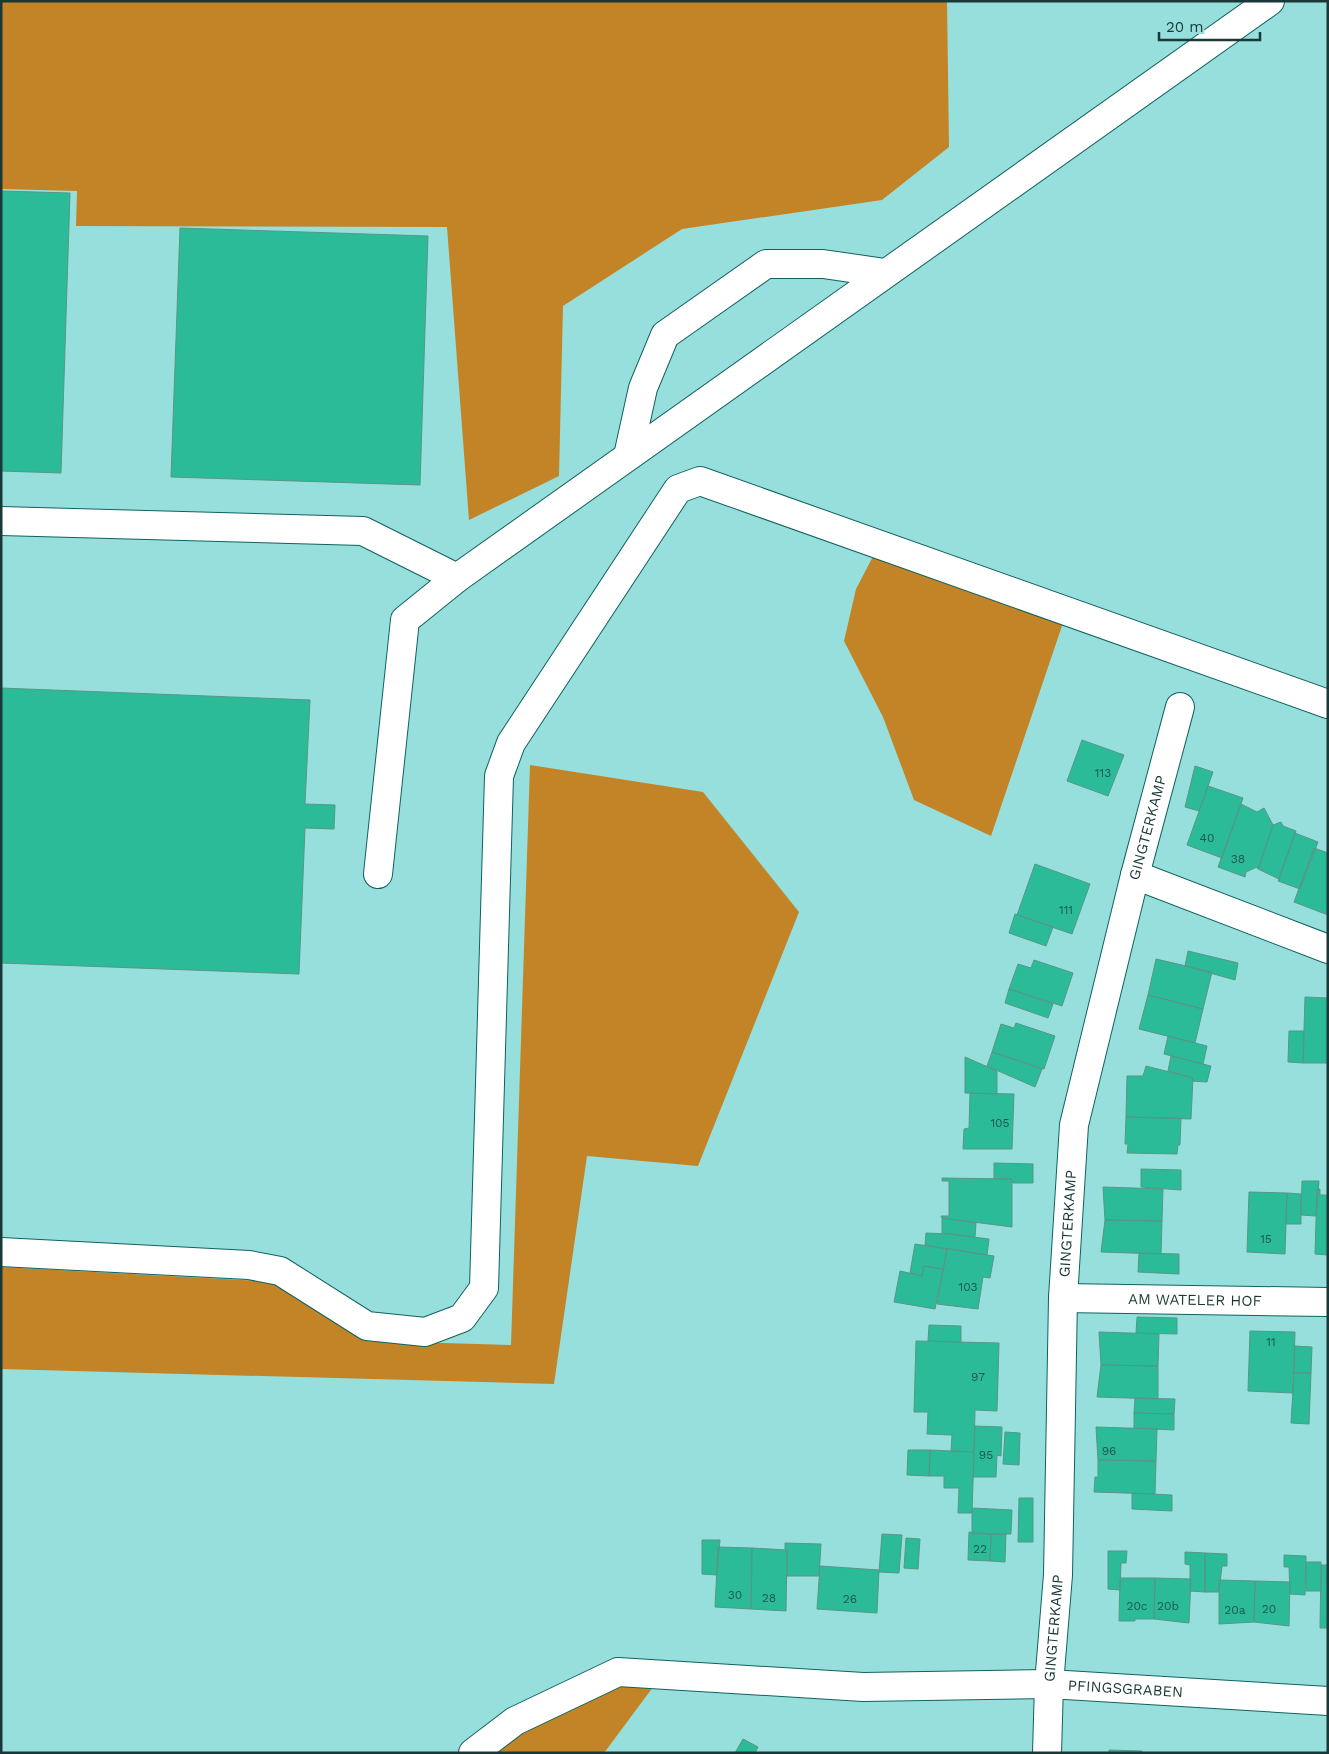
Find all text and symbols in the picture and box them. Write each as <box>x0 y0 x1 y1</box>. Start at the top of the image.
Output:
scale bar <box>1159 10 1260 42</box>
text: 20 m <box>1166 18 1204 36</box>
house number: 113 <box>1095 766 1111 780</box>
street label: GINGTERKAMP <box>1125 774 1170 882</box>
house number: 40 <box>1200 831 1214 845</box>
house number: 38 <box>1231 852 1245 866</box>
house number: 111 <box>1059 903 1073 917</box>
house number: 105 <box>990 1116 1010 1130</box>
street label: GINGTERKAMP <box>1055 1169 1080 1278</box>
house number: 15 <box>1260 1232 1272 1246</box>
house number: 103 <box>959 1280 977 1294</box>
street label: AM WATELER HOF <box>1128 1290 1262 1310</box>
house number: 11 <box>1266 1335 1276 1349</box>
house number: 97 <box>971 1370 985 1384</box>
house number: 96 <box>1102 1444 1116 1458</box>
house number: 95 <box>979 1448 993 1462</box>
house number: 22 <box>973 1542 987 1556</box>
street label: GINGTERKAMP <box>1040 1574 1067 1682</box>
house number: 30 <box>728 1588 742 1602</box>
house number: 28 <box>762 1591 776 1605</box>
house number: 26 <box>843 1592 857 1606</box>
house number: 20c <box>1126 1599 1148 1613</box>
house number: 20b <box>1157 1599 1179 1613</box>
house number: 20 <box>1262 1602 1276 1616</box>
house number: 20a <box>1224 1603 1246 1617</box>
street label: PFINGSGRABEN <box>1067 1676 1184 1701</box>

